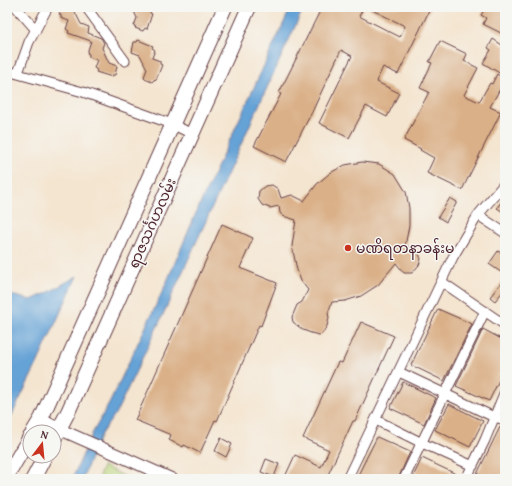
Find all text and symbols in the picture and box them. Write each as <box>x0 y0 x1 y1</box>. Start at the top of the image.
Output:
street label: ရာဇသင်္ဂဟလမ်း <box>123 175 183 272</box>
place label: မဏိရတနာခန်းမ <box>356 238 455 260</box>
marker: မဏိရတနာခန်းမ <box>343 243 353 253</box>
north arrow <box>22 424 62 464</box>
text: N <box>39 426 51 443</box>

